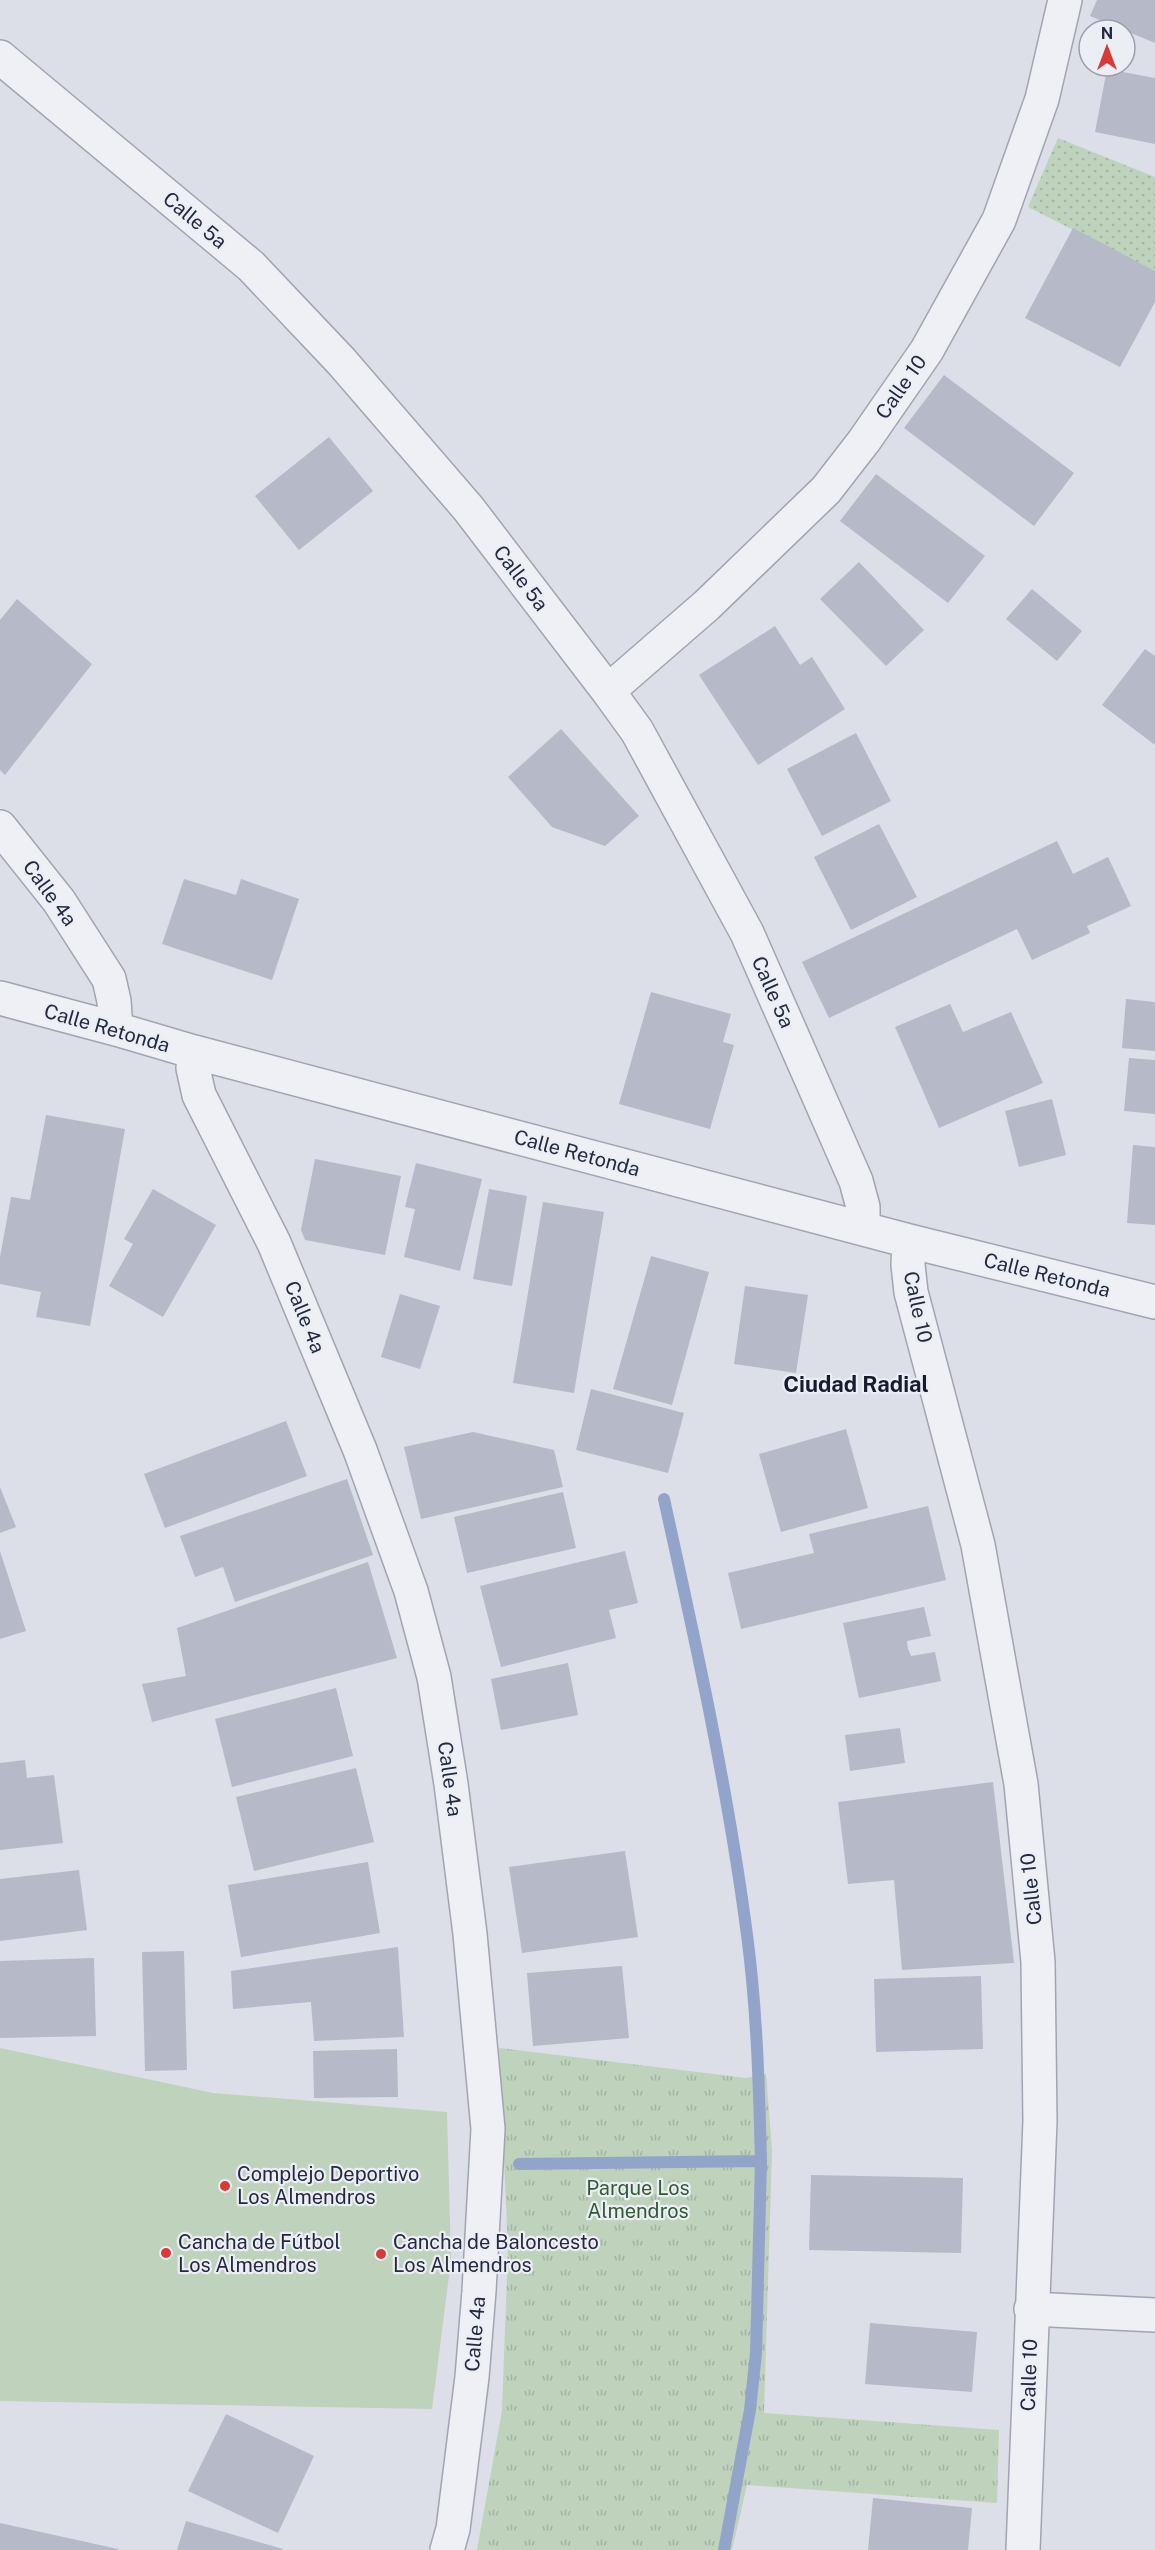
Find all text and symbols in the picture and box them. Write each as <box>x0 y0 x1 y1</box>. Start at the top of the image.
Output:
north arrow <box>1077 18 1137 78</box>
text: N <box>1101 24 1113 43</box>
street label: Calle 5a <box>158 186 232 254</box>
street label: Calle 10 <box>870 350 932 424</box>
street label: Calle 5a <box>489 540 553 616</box>
street label: Calle 4a <box>18 855 82 931</box>
street label: Calle 5a <box>747 952 799 1032</box>
street label: Calle Retonda <box>41 999 173 1057</box>
street label: Calle Retonda <box>511 1125 643 1181</box>
street label: Calle Retonda <box>981 1248 1113 1302</box>
street label: Calle 10 <box>899 1269 937 1345</box>
street label: Calle 4a <box>280 1277 330 1357</box>
district label: Ciudad Radial <box>783 1371 929 1397</box>
street label: Calle 4a <box>433 1740 467 1818</box>
street label: Calle 10 <box>1015 1852 1047 1926</box>
place label: Complejo Deportivo Los Almendros <box>237 2162 419 2209</box>
park label: Parque Los Almendros <box>586 2176 690 2223</box>
marker: Complejo Deportivo Los Almendros <box>218 2179 232 2193</box>
place label: Cancha de Fútbol Los Almendros <box>178 2230 340 2277</box>
place label: Cancha de Baloncesto Los Almendros <box>393 2230 599 2277</box>
marker: Cancha de Fútbol Los Almendros <box>159 2246 173 2260</box>
marker: Cancha de Baloncesto Los Almendros <box>374 2247 388 2261</box>
street label: Calle 4a <box>460 2295 490 2373</box>
street label: Calle 10 <box>1016 2338 1042 2412</box>

